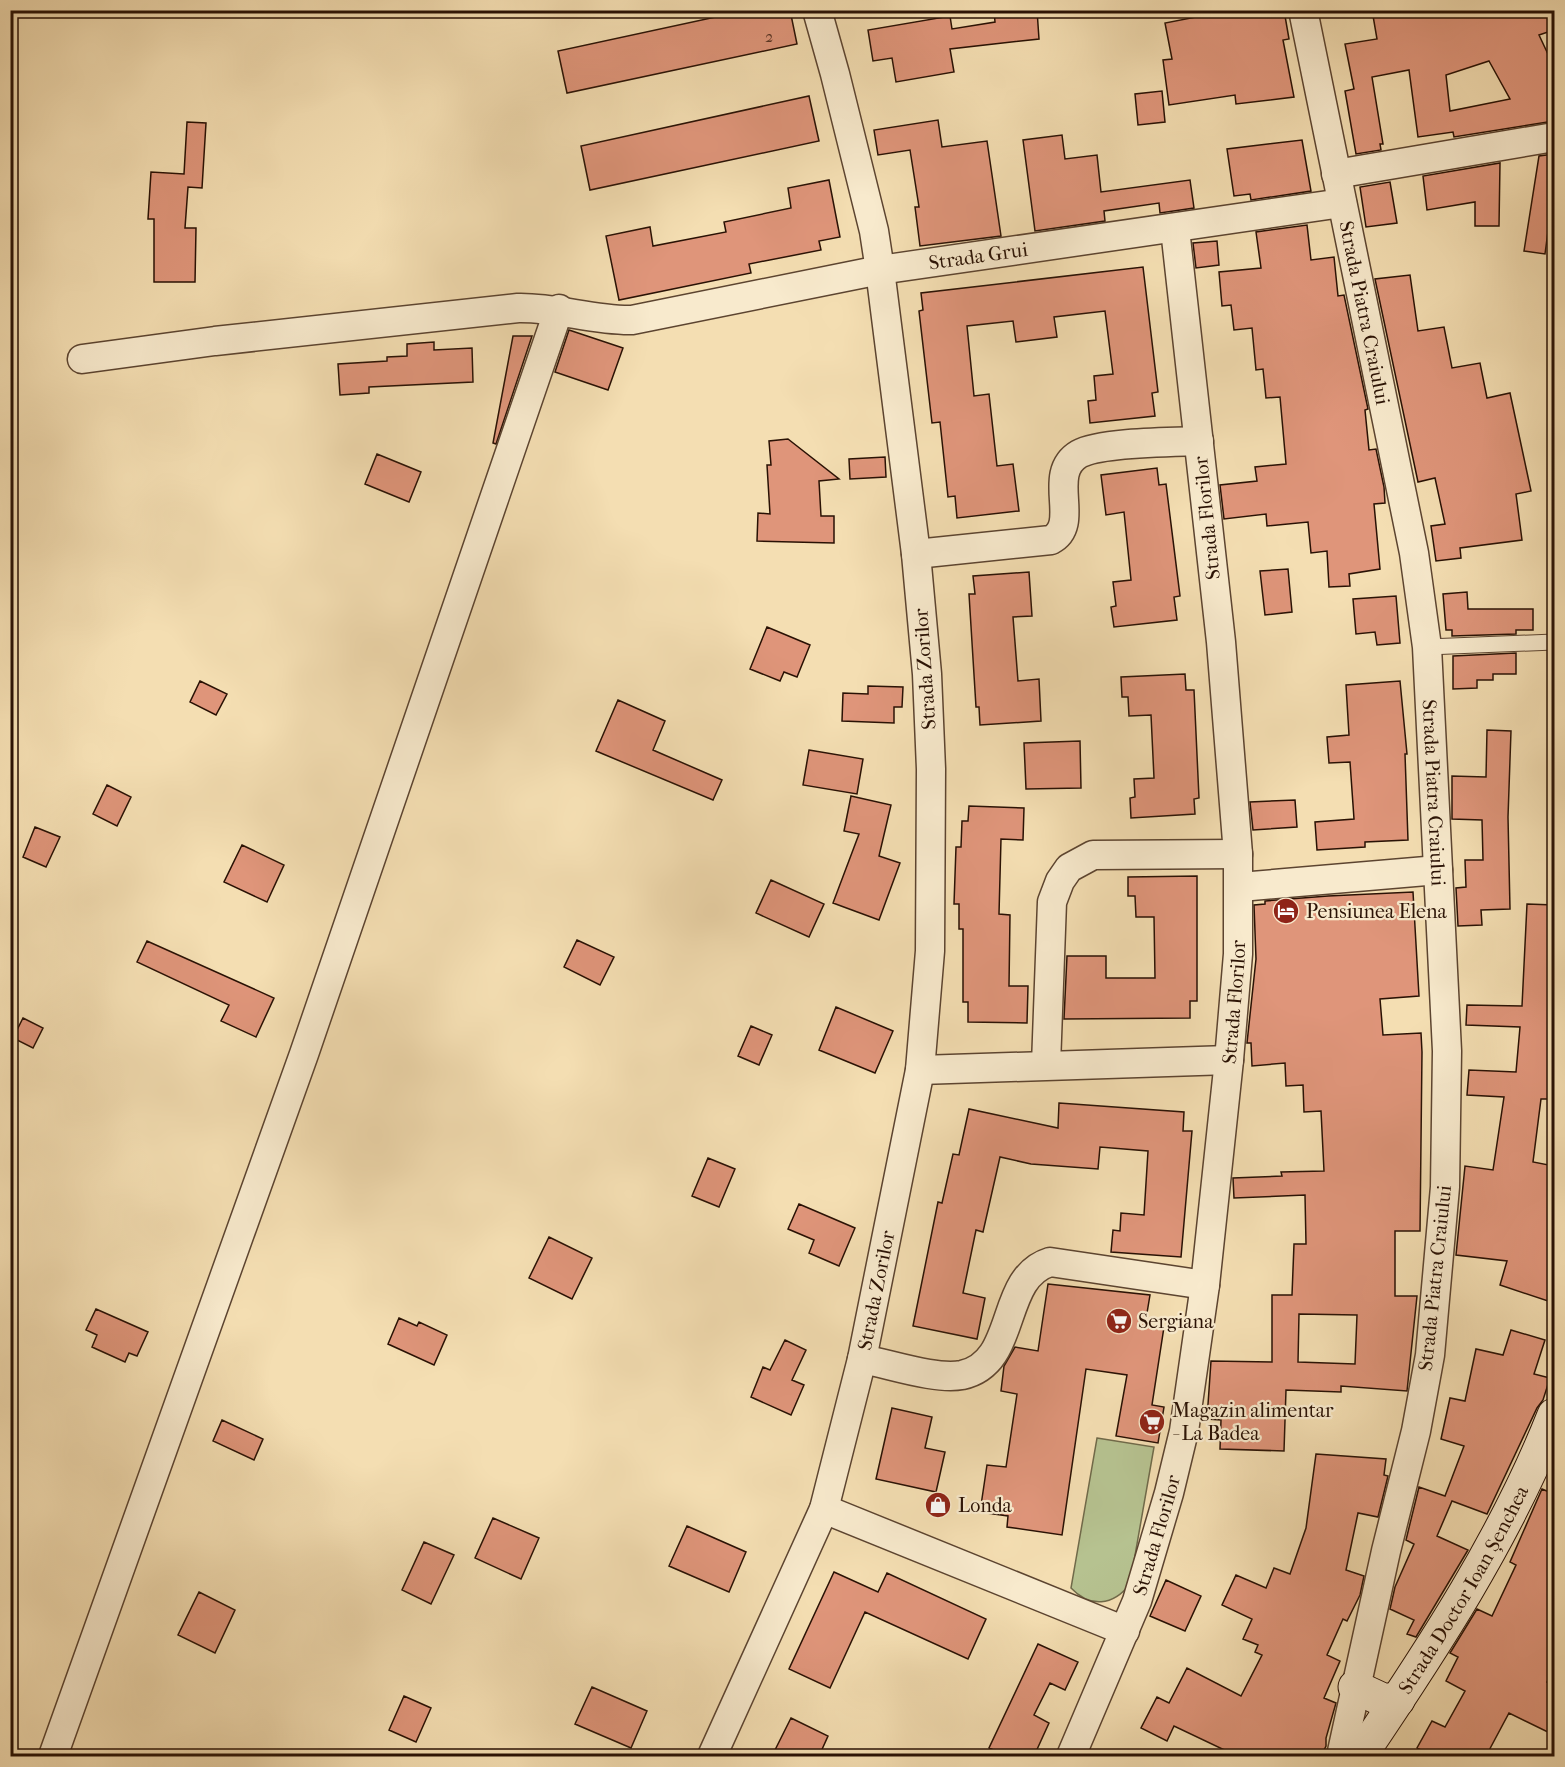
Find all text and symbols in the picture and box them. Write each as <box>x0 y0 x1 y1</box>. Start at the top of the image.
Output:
house number: 2 <box>765 27 773 46</box>
street label: Strada Piatra Craiului <box>1335 219 1395 407</box>
street label: Strada Grui <box>927 237 1029 274</box>
street label: Strada Florilor <box>1189 455 1225 581</box>
street label: Strada Zorilor <box>909 607 941 730</box>
street label: Strada Piatra Craiului <box>1418 699 1450 887</box>
hotel icon: Pensiunea Elena <box>1271 896 1301 926</box>
place label: Pensiunea Elena <box>1306 900 1448 923</box>
street label: Strada Florilor <box>1217 939 1250 1065</box>
street label: Strada Piatra Craiului <box>1414 1184 1456 1372</box>
street label: Strada Zorilor <box>853 1228 899 1352</box>
supermarket icon: Sergiana <box>1104 1306 1134 1336</box>
place label: Sergiana <box>1138 1310 1214 1333</box>
place label: Magazin alimentar - La Badea <box>1172 1399 1334 1445</box>
supermarket icon: Magazin alimentar - La Badea <box>1137 1407 1167 1437</box>
street label: Strada Florilor <box>1128 1472 1185 1598</box>
street label: Strada Doctor Ioan Șenchea <box>1393 1481 1533 1698</box>
shop icon: Londa <box>923 1490 953 1520</box>
place label: Londa <box>958 1494 1013 1517</box>

